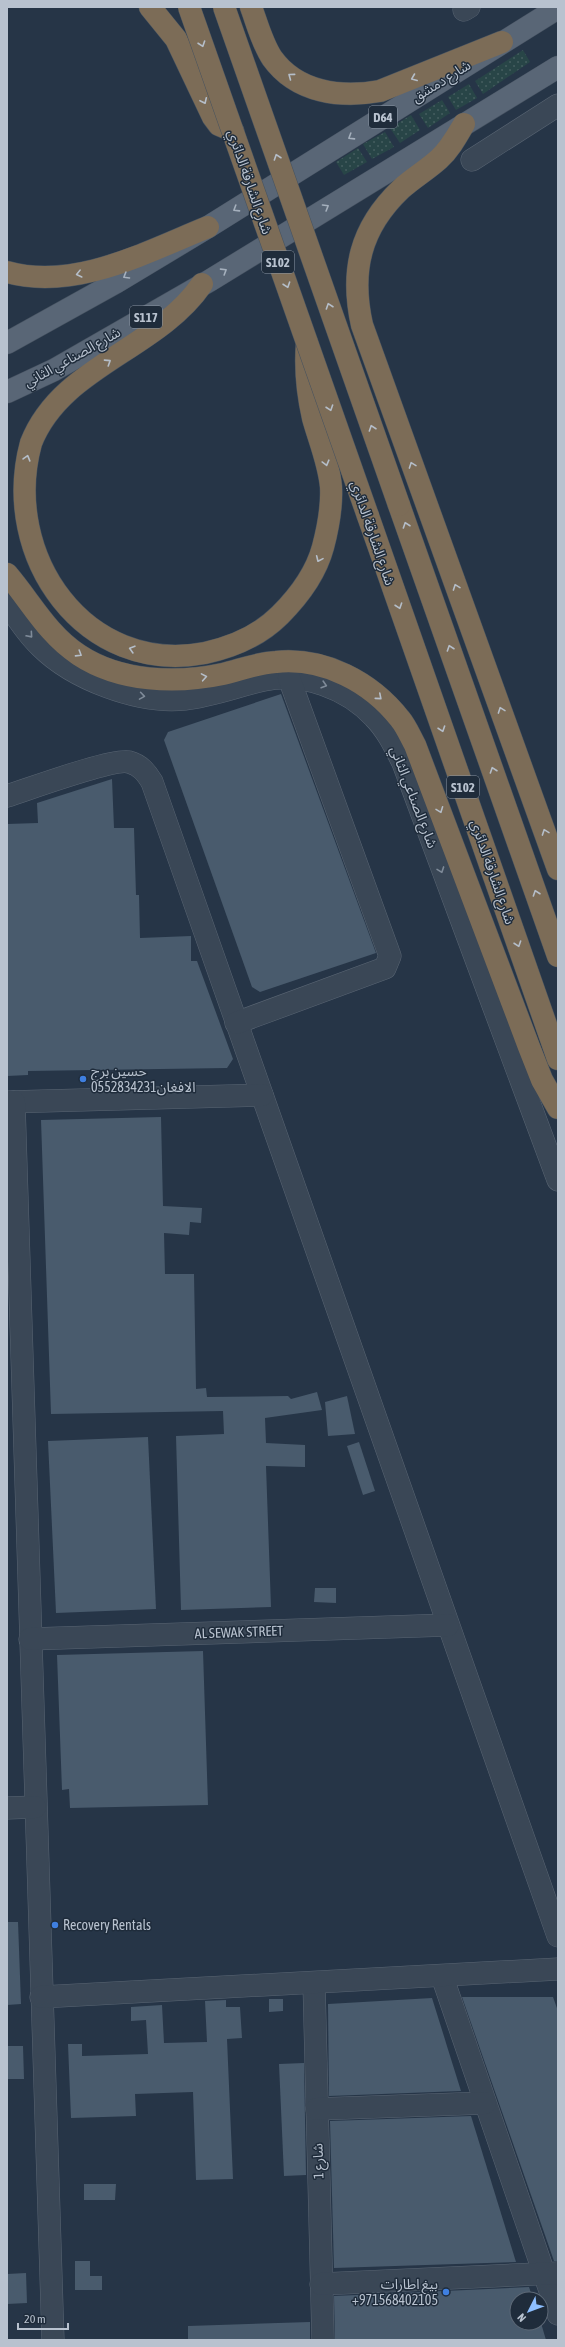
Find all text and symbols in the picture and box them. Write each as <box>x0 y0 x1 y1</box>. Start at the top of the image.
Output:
one-way arrow <box>197 40 205 47</box>
street label: شارع دمشق <box>409 57 475 108</box>
one-way arrow <box>288 73 295 81</box>
one-way arrow <box>411 73 418 81</box>
one-way arrow <box>199 96 207 104</box>
road number: D64 <box>369 106 397 128</box>
street label: شارع الشارقة الدائري <box>222 128 275 237</box>
one-way arrow <box>348 133 355 140</box>
one-way arrow <box>273 153 282 160</box>
one-way arrow <box>233 205 240 212</box>
one-way arrow <box>322 205 329 212</box>
road number: S102 <box>262 251 294 273</box>
one-way arrow <box>220 268 227 275</box>
one-way arrow <box>76 269 83 278</box>
one-way arrow <box>123 271 130 279</box>
one-way arrow <box>282 282 290 289</box>
one-way arrow <box>326 302 334 309</box>
road number: S117 <box>130 306 162 328</box>
street label: شارع الصناعي الثاني <box>21 324 125 393</box>
one-way arrow <box>104 359 111 367</box>
one-way arrow <box>325 404 333 411</box>
one-way arrow <box>369 425 377 432</box>
one-way arrow <box>22 455 31 462</box>
one-way arrow <box>321 459 330 466</box>
one-way arrow <box>409 462 417 469</box>
street label: شارع الشارقة الدائري <box>345 479 398 588</box>
one-way arrow <box>403 522 411 529</box>
one-way arrow <box>315 555 323 562</box>
one-way arrow <box>453 584 461 591</box>
one-way arrow <box>394 602 403 609</box>
one-way arrow <box>26 630 33 637</box>
one-way arrow <box>446 644 454 651</box>
one-way arrow <box>129 645 136 654</box>
one-way arrow <box>75 650 82 657</box>
one-way arrow <box>201 673 207 682</box>
one-way arrow <box>321 680 328 689</box>
one-way arrow <box>139 691 145 700</box>
one-way arrow <box>375 693 382 700</box>
one-way arrow <box>497 706 505 713</box>
one-way arrow <box>437 725 446 732</box>
street label: شارع الصناعي الثاني <box>384 744 441 851</box>
one-way arrow <box>489 767 497 774</box>
road number: S102 <box>447 776 479 798</box>
one-way arrow <box>435 807 443 814</box>
street label: شارع الشارقة الدائري <box>465 818 518 927</box>
one-way arrow <box>541 828 550 835</box>
one-way arrow <box>437 866 445 873</box>
one-way arrow <box>532 890 540 897</box>
one-way arrow <box>513 940 521 947</box>
place label: حسين برج الافغان0552834231 <box>91 1063 196 1096</box>
marker: حسين برج الافغان0552834231 <box>78 1074 88 1084</box>
street label: AL SEWAK STREET <box>194 1622 284 1642</box>
place label: Recovery Rentals <box>63 1917 151 1933</box>
marker: Recovery Rentals <box>50 1920 60 1930</box>
street label: شارع 1 <box>309 2143 330 2179</box>
place label: بيغ اطارات +971568402105 <box>352 2276 438 2308</box>
marker: بيغ اطارات +971568402105 <box>441 2287 451 2297</box>
north arrow <box>509 2291 549 2331</box>
scale bar <box>18 2305 68 2331</box>
text: N <box>515 2311 528 2324</box>
text: 20 m <box>24 2312 46 2326</box>

